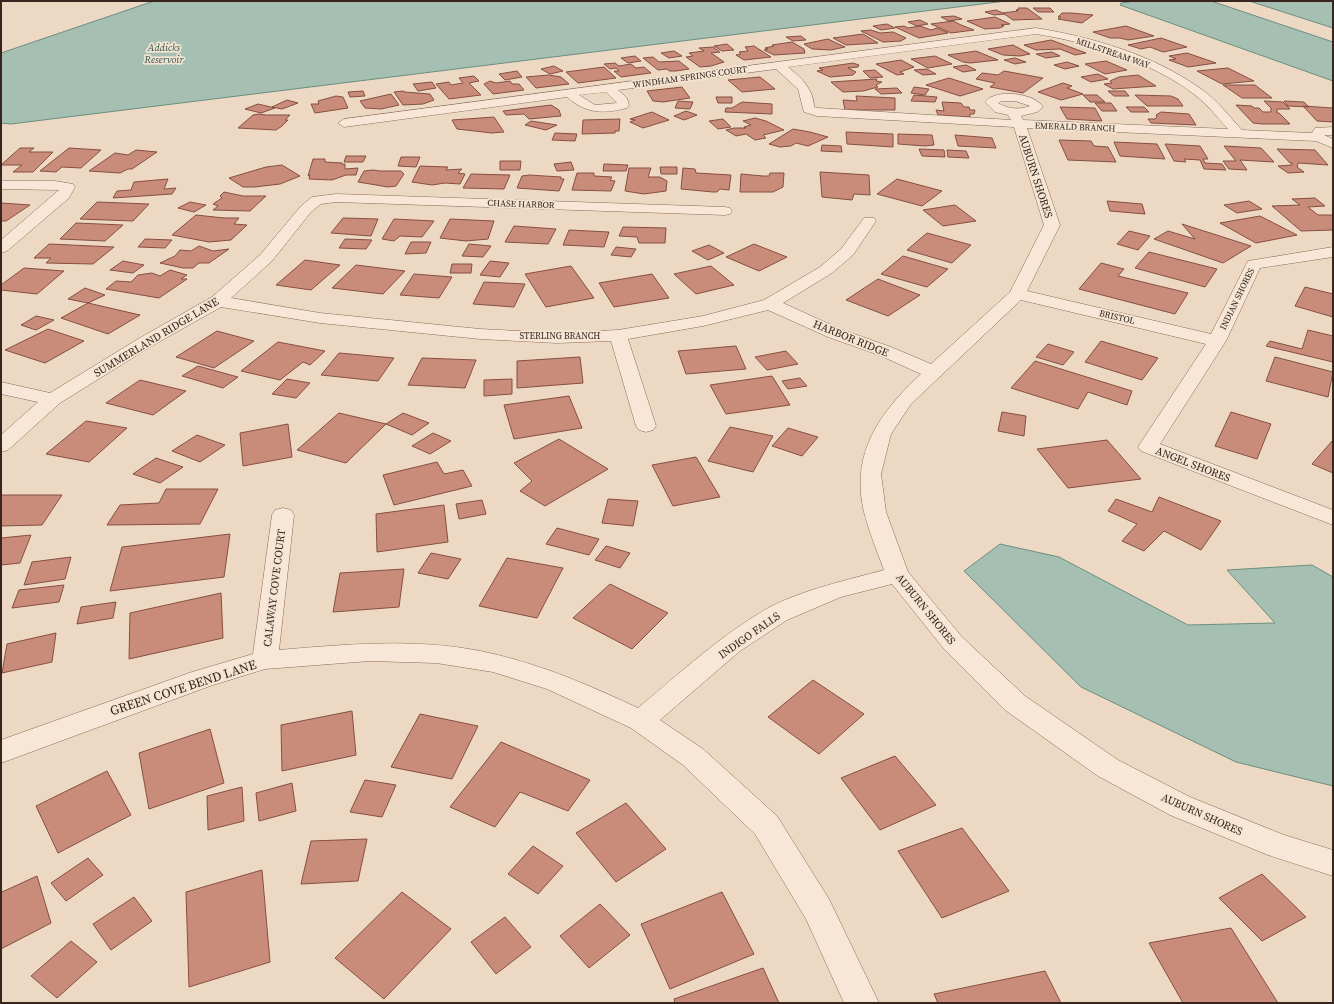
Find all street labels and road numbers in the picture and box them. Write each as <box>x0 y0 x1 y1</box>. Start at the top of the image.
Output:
street label: MILLSTREAM WAY <box>1074 35 1152 71</box>
street label: WINDHAM SPRINGS COURT <box>632 63 748 91</box>
street label: EMERALD BRANCH <box>1034 120 1116 134</box>
street label: AUBURN SHORES <box>1015 132 1056 220</box>
street label: CHASE HARBOR <box>487 197 555 211</box>
street label: INDIAN SHORES <box>1217 266 1257 332</box>
street label: SUMMERLAND RIDGE LANE <box>91 294 222 381</box>
street label: BRISTOL <box>1098 307 1136 327</box>
street label: HARBOR RIDGE <box>811 316 891 361</box>
street label: STERLING BRANCH <box>520 330 600 342</box>
street label: ANGEL SHORES <box>1153 443 1233 486</box>
street label: CALAWAY COVE COURT <box>260 528 289 648</box>
street label: AUBURN SHORES <box>892 571 959 648</box>
street label: INDIGO FALLS <box>715 608 784 662</box>
street label: GREEN COVE BEND LANE <box>108 656 259 719</box>
street label: AUBURN SHORES <box>1159 790 1245 839</box>

